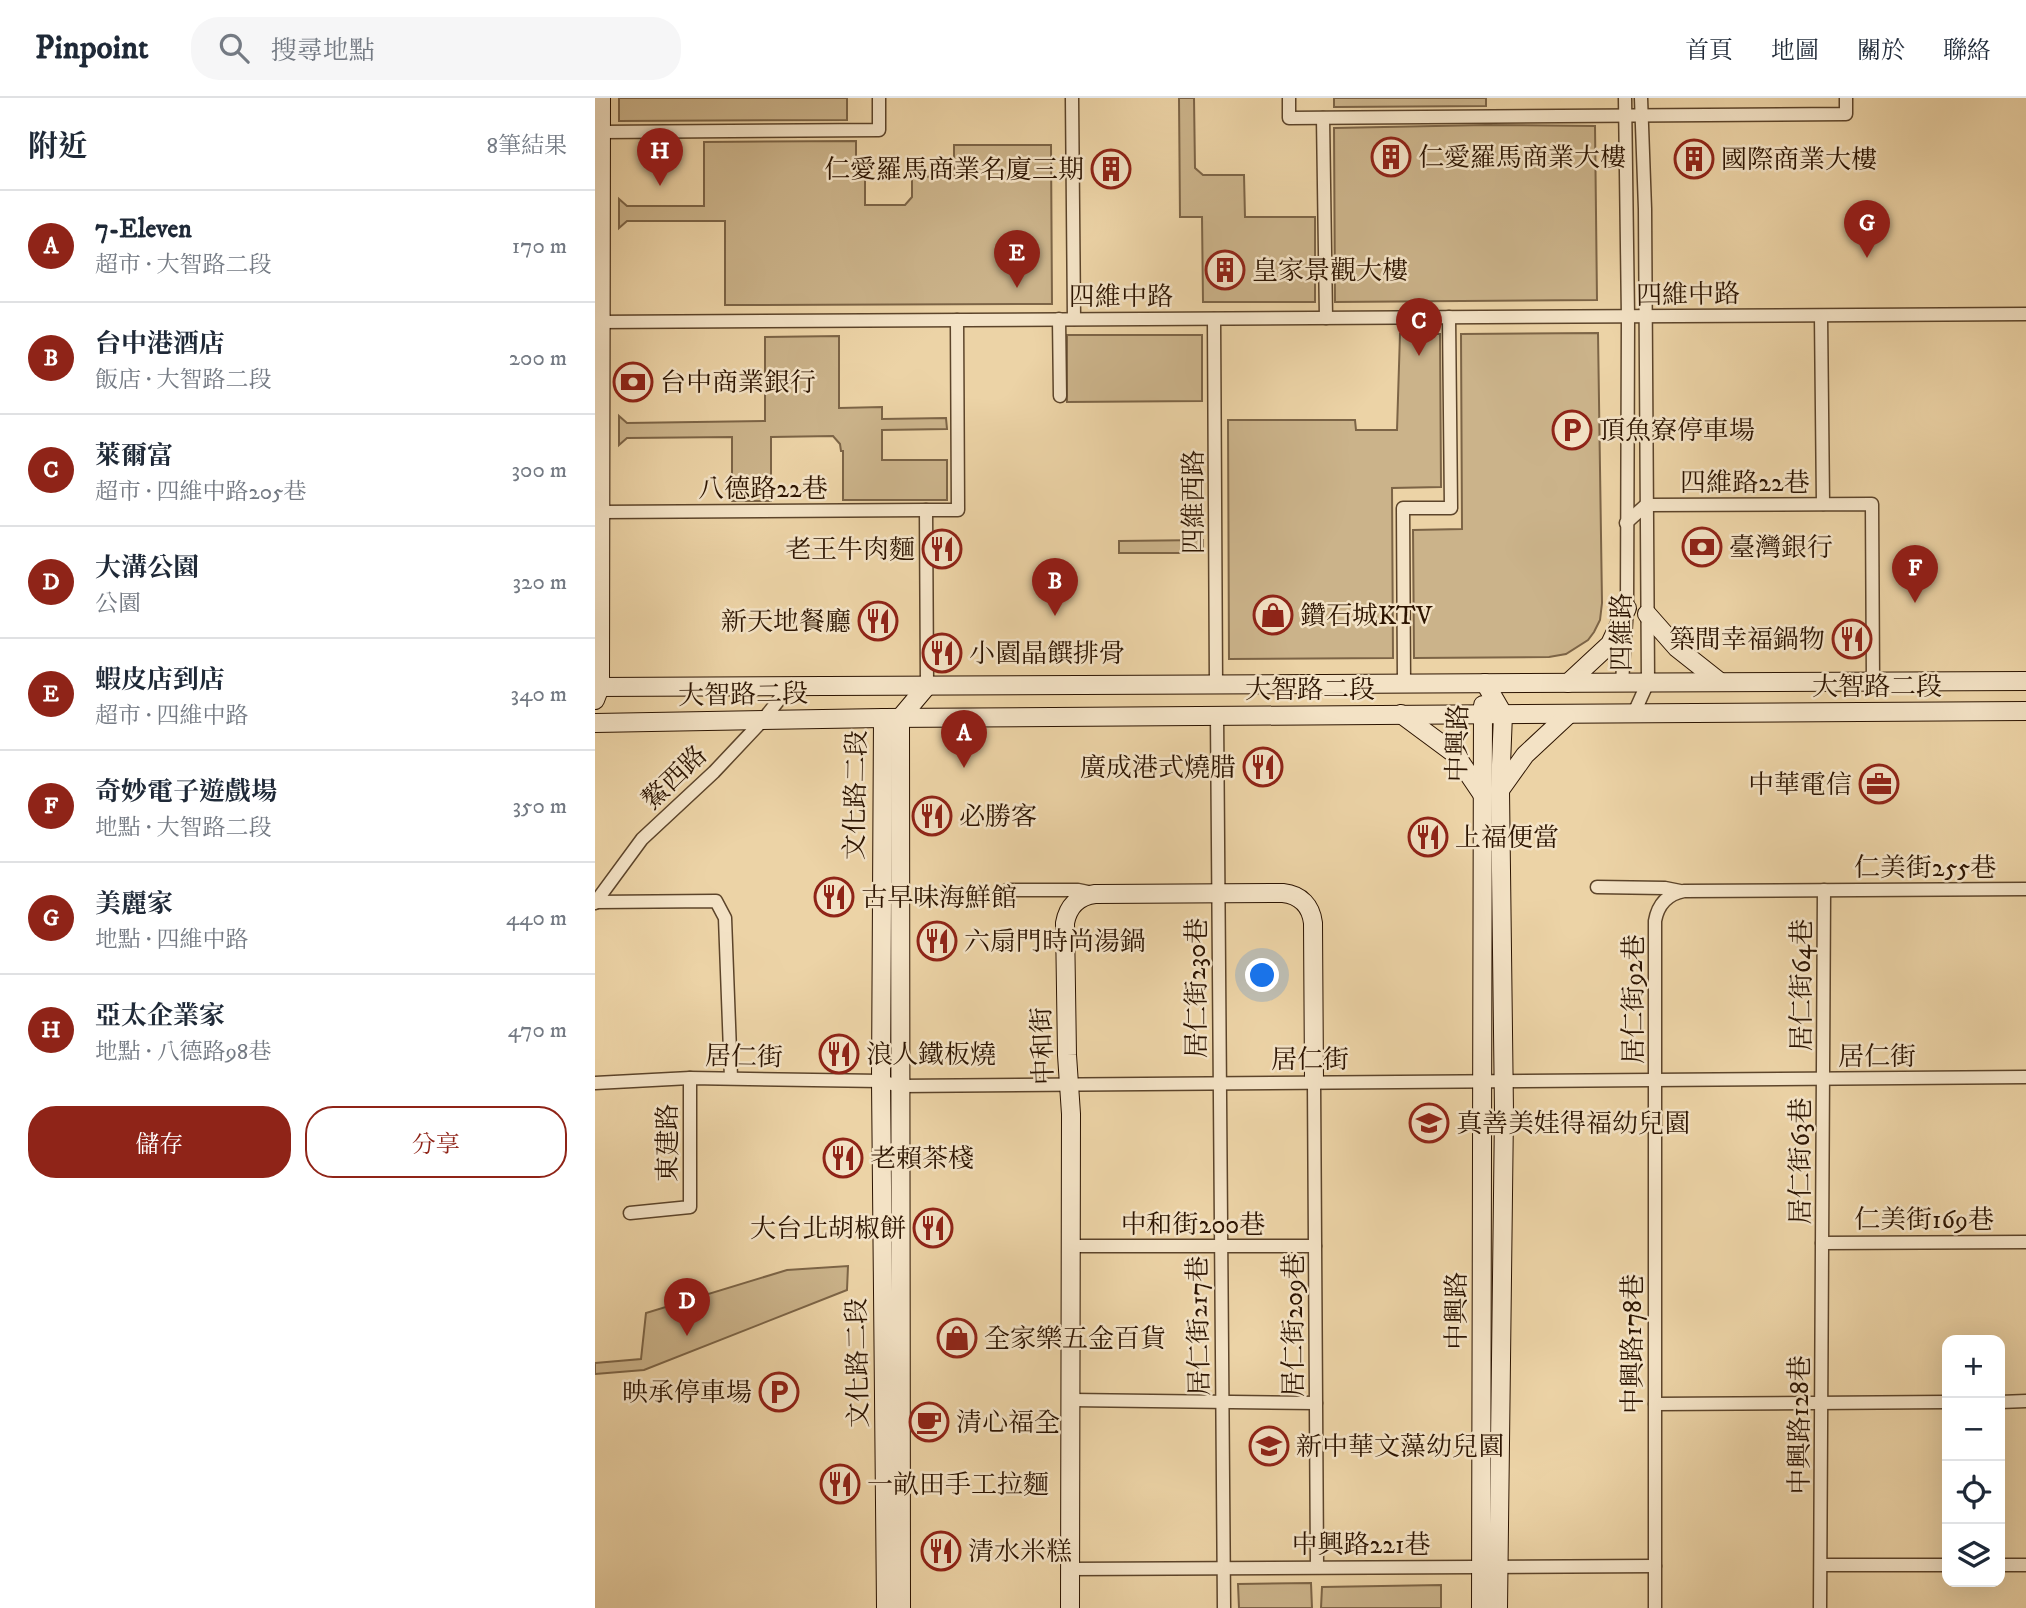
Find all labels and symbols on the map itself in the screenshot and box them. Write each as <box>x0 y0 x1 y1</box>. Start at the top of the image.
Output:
pin: H <box>637 128 683 186</box>
building icon: 仁愛羅馬商業大樓 <box>1370 136 1412 178</box>
building icon: 國際商業大樓 <box>1673 138 1715 180</box>
place label: 仁愛羅馬商業大樓 <box>1418 142 1626 175</box>
place label: 國際商業大樓 <box>1721 144 1877 177</box>
building icon: 仁愛羅馬商業名廈三期 <box>1090 148 1132 190</box>
place label: 仁愛羅馬商業名廈三期 <box>824 154 1084 187</box>
pin: G <box>1844 200 1890 258</box>
pin: E <box>994 230 1040 288</box>
building icon: 皇家景觀大樓 <box>1204 249 1246 291</box>
place label: 皇家景觀大樓 <box>1252 255 1408 288</box>
street label: 四維中路 <box>1636 278 1740 313</box>
street label: 四維中路 <box>1069 281 1173 314</box>
pin: C <box>1396 298 1442 356</box>
bank icon: 台中商業銀行 <box>612 361 654 403</box>
place label: 台中商業銀行 <box>660 367 816 400</box>
parking icon: 頂魚寮停車場 <box>1551 409 1593 451</box>
place label: 頂魚寮停車場 <box>1599 415 1755 448</box>
street label: 四維西路 <box>1178 450 1211 554</box>
street label: 四維路22巷 <box>1680 467 1810 500</box>
street label: 八德路22巷 <box>698 473 828 506</box>
bank icon: 臺灣銀行 <box>1681 526 1723 568</box>
restaurant icon: 老王牛肉麵 <box>921 528 963 570</box>
place label: 臺灣銀行 <box>1729 532 1833 565</box>
place label: 老王牛肉麵 <box>785 534 915 567</box>
pin: F <box>1892 545 1938 603</box>
pin: B <box>1032 558 1078 616</box>
street label: 四維路 <box>1606 593 1639 671</box>
shop icon: 鑽石城KTV <box>1252 594 1294 636</box>
restaurant icon: 新天地餐廳 <box>857 600 899 642</box>
place label: 鑽石城KTV <box>1300 600 1433 633</box>
place label: 新天地餐廳 <box>721 606 851 639</box>
restaurant icon: 築間幸福鍋物 <box>1831 618 1873 660</box>
place label: 築間幸福鍋物 <box>1669 624 1825 657</box>
restaurant icon: 小園晶饌排骨 <box>921 632 963 674</box>
place label: 小園晶饌排骨 <box>969 638 1125 671</box>
street label: 大智路二段 <box>1812 671 1942 704</box>
street label: 大智路二段 <box>1245 674 1375 707</box>
street label: 大智路二段 <box>678 678 808 713</box>
street label: 中興路 <box>1441 704 1476 782</box>
pin: A <box>941 710 987 768</box>
street label: 文化路二段 <box>839 730 874 860</box>
street label: 鰲西路 <box>636 739 715 817</box>
restaurant icon: 廣成港式燒腊 <box>1242 746 1284 788</box>
place label: 廣成港式燒腊 <box>1080 752 1236 785</box>
office icon: 中華電信 <box>1858 763 1900 805</box>
place label: 中華電信 <box>1748 769 1852 802</box>
restaurant icon: 必勝客 <box>911 795 953 837</box>
place label: 必勝客 <box>959 801 1037 834</box>
restaurant icon: 上福便當 <box>1407 816 1449 858</box>
place label: 上福便當 <box>1455 822 1559 855</box>
street label: 仁美街255巷 <box>1854 852 1996 885</box>
restaurant icon: 古早味海鮮館 <box>813 876 855 918</box>
place label: 古早味海鮮館 <box>861 882 1017 915</box>
street label: 居仁街230巷 <box>1181 918 1214 1058</box>
street label: 居仁街64巷 <box>1786 919 1819 1051</box>
restaurant icon: 六扇門時尚湯鍋 <box>916 920 958 962</box>
place label: 六扇門時尚湯鍋 <box>964 926 1146 959</box>
street label: 居仁街92巷 <box>1618 934 1651 1064</box>
your location <box>1245 958 1279 992</box>
street label: 中和街 <box>1026 1006 1061 1086</box>
restaurant icon: 浪人鐵板燒 <box>818 1033 860 1075</box>
place label: 浪人鐵板燒 <box>866 1039 996 1072</box>
street label: 居仁街 <box>705 1040 783 1075</box>
street label: 居仁街 <box>1838 1041 1916 1074</box>
street label: 居仁街 <box>1271 1044 1349 1077</box>
street label: 居仁街63巷 <box>1785 1097 1818 1225</box>
school or university icon: 真善美娃得福幼兒園 <box>1408 1102 1450 1144</box>
street label: 東建路 <box>652 1104 685 1182</box>
place label: 真善美娃得福幼兒園 <box>1456 1108 1690 1141</box>
restaurant icon: 老賴茶棧 <box>822 1137 864 1179</box>
place label: 老賴茶棧 <box>870 1143 974 1176</box>
street label: 仁美街169巷 <box>1854 1204 1994 1237</box>
restaurant icon: 大台北胡椒餅 <box>912 1207 954 1249</box>
street label: 中和街200巷 <box>1121 1209 1265 1242</box>
place label: 大台北胡椒餅 <box>750 1213 906 1246</box>
street label: 居仁街209巷 <box>1278 1253 1311 1397</box>
street label: 居仁街217巷 <box>1182 1256 1217 1396</box>
street label: 中興路 <box>1441 1272 1474 1350</box>
street label: 中興路178巷 <box>1617 1274 1650 1414</box>
pin: D <box>664 1278 710 1336</box>
street label: 文化路二段 <box>841 1298 876 1428</box>
shop icon: 全家樂五金百貨 <box>936 1317 978 1359</box>
place label: 全家樂五金百貨 <box>984 1323 1166 1356</box>
street label: 中興路128巷 <box>1784 1355 1817 1495</box>
parking icon: 映承停車場 <box>758 1371 800 1413</box>
place label: 映承停車場 <box>622 1377 752 1410</box>
cafe icon: 清心福全 <box>908 1401 950 1443</box>
place label: 清心福全 <box>956 1407 1060 1440</box>
school or university icon: 新中華文藻幼兒園 <box>1248 1425 1290 1467</box>
place label: 新中華文藻幼兒園 <box>1296 1431 1504 1464</box>
restaurant icon: 一畝田手工拉麵 <box>819 1463 861 1505</box>
place label: 一畝田手工拉麵 <box>867 1469 1049 1502</box>
street label: 中興路221巷 <box>1291 1529 1431 1562</box>
restaurant icon: 清水米糕 <box>920 1530 962 1572</box>
place label: 清水米糕 <box>968 1536 1072 1569</box>

